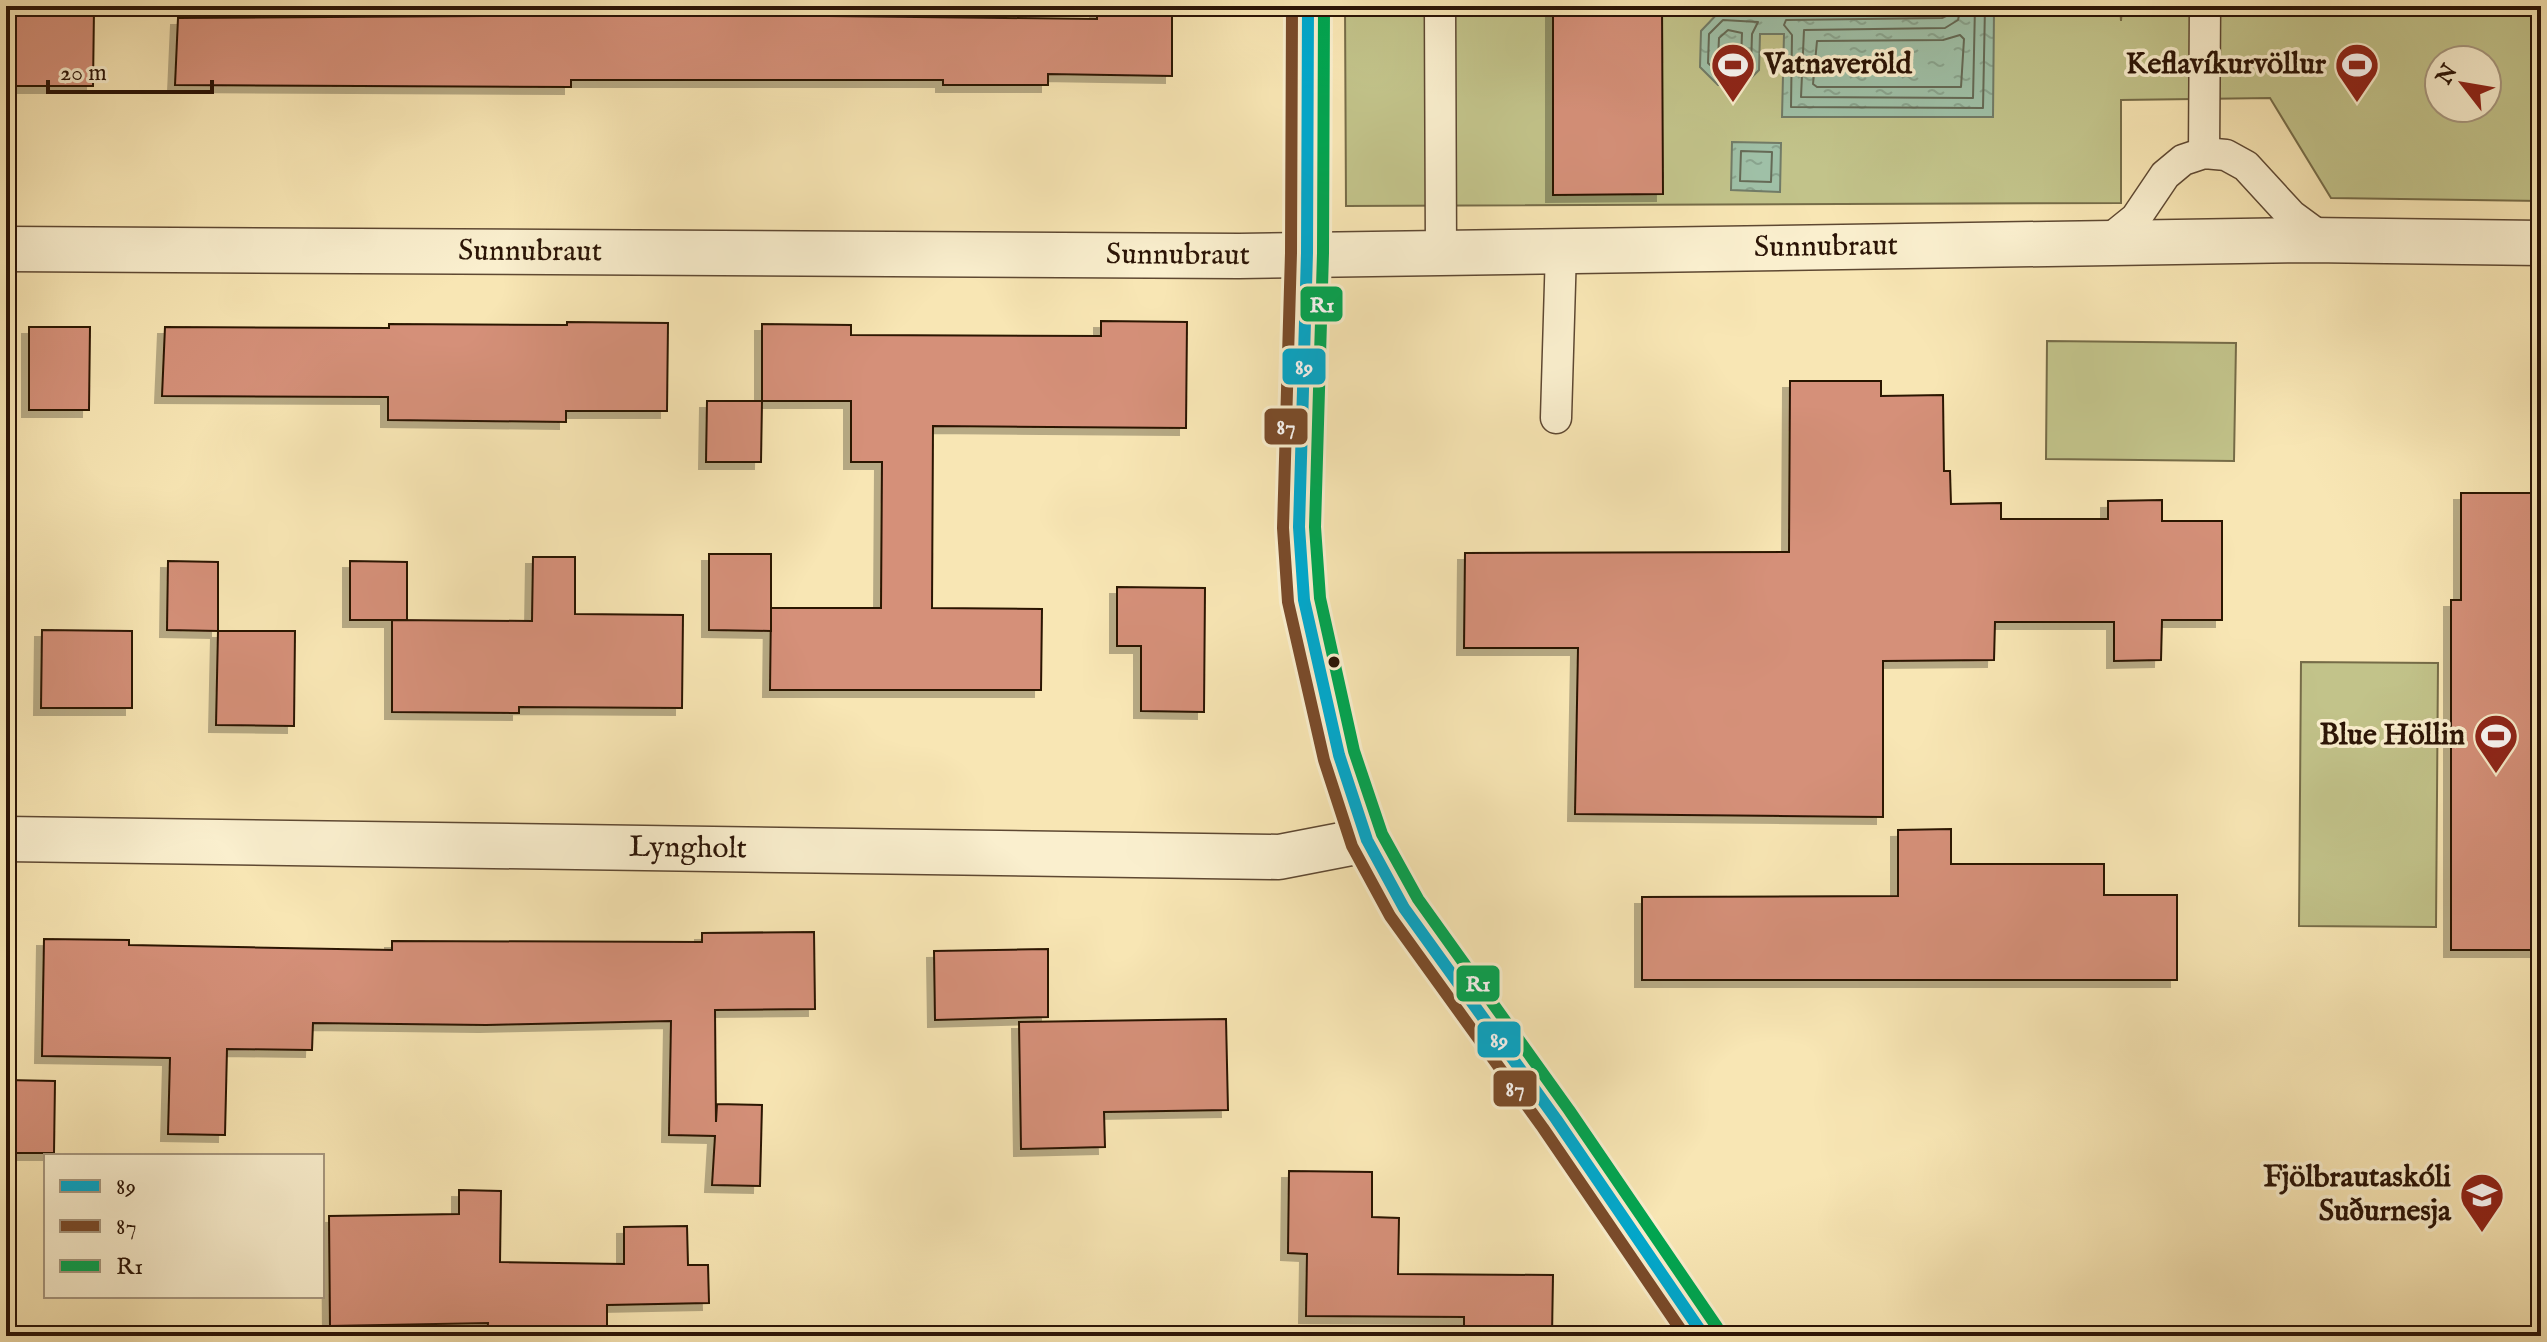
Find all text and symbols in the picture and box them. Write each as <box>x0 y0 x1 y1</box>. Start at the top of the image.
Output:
sports icon: Vatnaveröld <box>1709 41 1757 104</box>
sports icon: Keflavíkurvöllur <box>2333 41 2381 104</box>
scale bar <box>48 44 212 94</box>
north arrow <box>2423 44 2503 124</box>
place label: Vatnaveröld <box>1763 46 1913 84</box>
place label: Keflavíkurvöllur <box>2126 46 2327 84</box>
text: 20 m <box>60 58 107 89</box>
text: N <box>2430 59 2464 91</box>
street label: Sunnubraut <box>1754 227 1898 267</box>
street label: Sunnubraut <box>458 233 602 271</box>
street label: Sunnubraut <box>1106 236 1250 275</box>
line badge: R1 <box>1299 285 1344 323</box>
text: R1 <box>1310 292 1334 320</box>
line badge: 89 <box>1281 347 1327 386</box>
text: 89 <box>1295 354 1313 382</box>
line badge: 87 <box>1263 407 1309 446</box>
text: 87 <box>1277 414 1295 442</box>
unlabelled marker <box>1326 654 1342 670</box>
sports icon: Blue Höllin <box>2472 712 2520 775</box>
place label: Blue Höllin <box>2319 717 2465 755</box>
street label: Lyngholt <box>629 829 747 868</box>
line badge: R1 <box>1455 964 1501 1003</box>
text: R1 <box>1466 971 1490 999</box>
line badge: 89 <box>1476 1020 1522 1059</box>
text: 89 <box>1490 1027 1508 1055</box>
line badge: 87 <box>1492 1069 1538 1108</box>
text: 87 <box>1506 1076 1524 1104</box>
legend <box>44 1154 324 1298</box>
place label: Fjölbrautaskóli Suðurnesja <box>2263 1159 2452 1231</box>
school or university icon: Fjölbrautaskóli Suðurnesja <box>2458 1171 2506 1234</box>
text: 89 <box>116 1172 136 1203</box>
text: 87 <box>116 1212 137 1243</box>
text: R1 <box>116 1252 143 1283</box>

